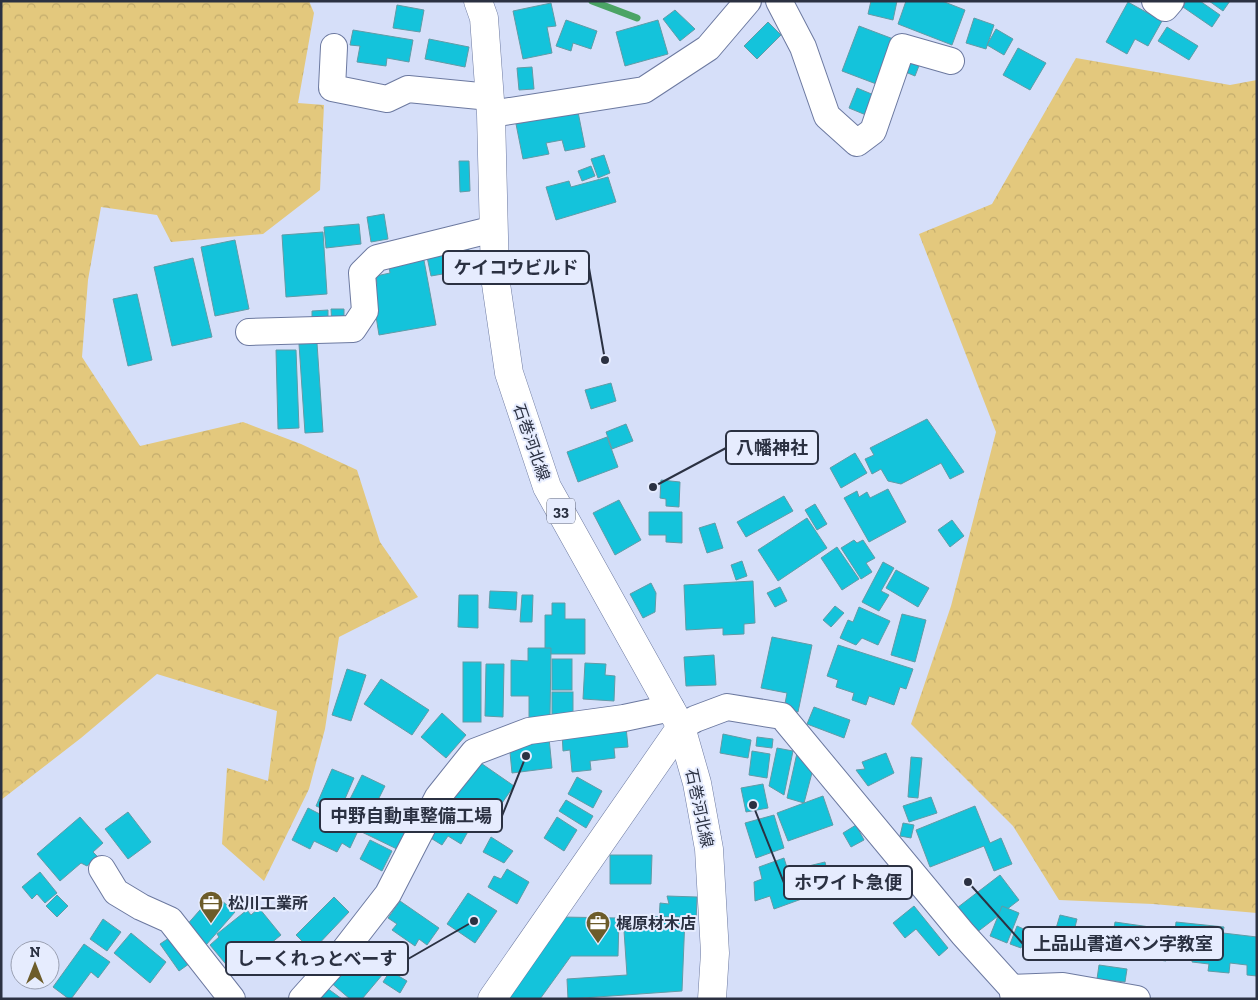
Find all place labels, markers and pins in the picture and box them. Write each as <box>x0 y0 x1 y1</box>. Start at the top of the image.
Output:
callout: ケイコウビルド <box>443 251 589 284</box>
callout: 八幡神社 <box>726 431 818 464</box>
callout: 中野自動車整備工場 <box>320 799 502 832</box>
callout: ホワイト急便 <box>784 866 912 899</box>
office icon: 松川工業所 <box>198 890 224 924</box>
place label: 松川工業所 <box>228 894 308 913</box>
office icon: 梶原材木店 <box>585 910 611 944</box>
place label: 梶原材木店 <box>616 914 696 933</box>
callout: 上品山書道ペン字教室 <box>1023 927 1223 960</box>
callout: しーくれっとべーす <box>226 942 408 975</box>

